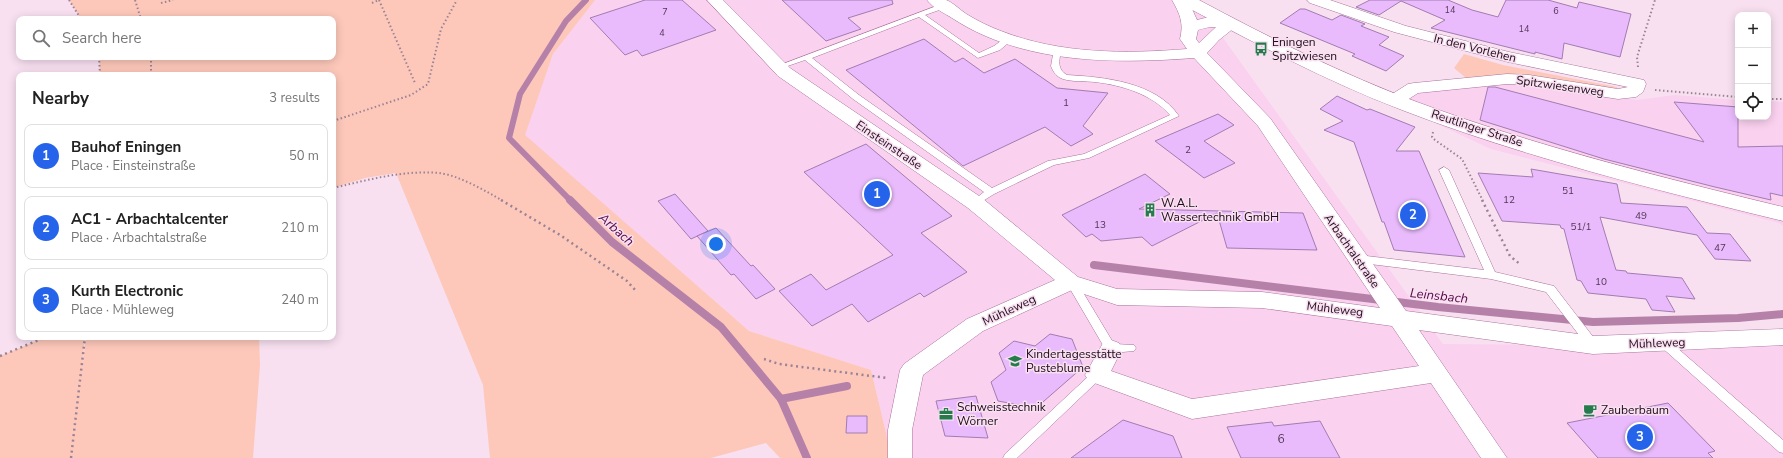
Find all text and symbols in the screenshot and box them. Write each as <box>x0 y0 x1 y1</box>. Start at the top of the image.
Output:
house number: 14 <box>1445 4 1456 16</box>
house number: 6 <box>1553 5 1559 17</box>
house number: 7 <box>662 6 668 18</box>
map controls <box>1735 12 1771 120</box>
button: + <box>1735 12 1771 48</box>
search box <box>16 16 336 60</box>
house number: 14 <box>1519 23 1530 35</box>
icon: search <box>30 27 52 49</box>
house number: 4 <box>659 27 665 39</box>
text: Search here <box>62 28 142 48</box>
street label: In den Vorlehen <box>1432 30 1518 66</box>
place label: Eningen Spitzwiesen <box>1272 34 1337 64</box>
bus stop icon: Eningen Spitzwiesen <box>1253 41 1269 57</box>
button: − <box>1735 48 1771 84</box>
street label: Spitzwiesenweg <box>1515 72 1605 100</box>
button: locate <box>1735 84 1771 120</box>
text: Nearby <box>32 87 89 110</box>
text: 3 results <box>269 89 320 107</box>
house number: 1 <box>1063 96 1069 110</box>
street label: Reutlinger Straße <box>1429 106 1525 150</box>
street label: Einsteinstraße <box>853 117 925 173</box>
text: Bauhof Eningen <box>71 137 181 157</box>
house number: 2 <box>1185 143 1191 157</box>
text: 1 <box>42 147 50 165</box>
text: 50 m <box>289 147 319 165</box>
text: Place · Einsteinstraße <box>71 157 196 175</box>
pin: 1 <box>864 179 890 209</box>
house number: 51 <box>1562 184 1574 198</box>
house number: 12 <box>1503 193 1515 207</box>
place label: W.A.L. Wassertechnik GmbH <box>1161 195 1279 225</box>
pin: 2 <box>1400 200 1426 230</box>
building icon: W.A.L. Wassertechnik GmbH <box>1142 202 1158 218</box>
water label: Arbach <box>594 208 638 250</box>
text: AC1 - Arbachtalcenter <box>71 209 228 229</box>
house number: 49 <box>1635 209 1647 223</box>
street label: Arbachtalstraße <box>1320 211 1384 291</box>
house number: 13 <box>1094 218 1106 232</box>
text: 2 <box>42 219 50 237</box>
text: 210 m <box>281 219 319 237</box>
house number: 51/1 <box>1571 220 1591 234</box>
text: Place · Arbachtalstraße <box>71 229 207 247</box>
your location <box>706 234 726 254</box>
house number: 47 <box>1714 241 1726 255</box>
house number: 10 <box>1595 275 1607 289</box>
text: Kurth Electronic <box>71 281 183 301</box>
water label: Leinsbach <box>1409 284 1469 308</box>
text: 3 <box>42 291 50 309</box>
text: 240 m <box>281 291 319 309</box>
street label: Mühleweg <box>980 291 1038 329</box>
street label: Mühleweg <box>1306 298 1364 320</box>
text: Place · Mühleweg <box>71 301 174 319</box>
street label: Mühleweg <box>1628 334 1686 352</box>
place label: Kindertagesstätte Pusteblume <box>1026 346 1122 376</box>
school or university icon: Kindertagesstätte Pusteblume <box>1007 353 1023 369</box>
place label: Schweisstechnik Wörner <box>957 399 1047 429</box>
cafe icon: Zauberbaum <box>1582 402 1598 418</box>
place label: Zauberbaum <box>1601 402 1669 418</box>
office icon: Schweisstechnik Wörner <box>938 406 954 422</box>
pin: 3 <box>1627 422 1653 452</box>
house number: 6 <box>1277 431 1285 447</box>

